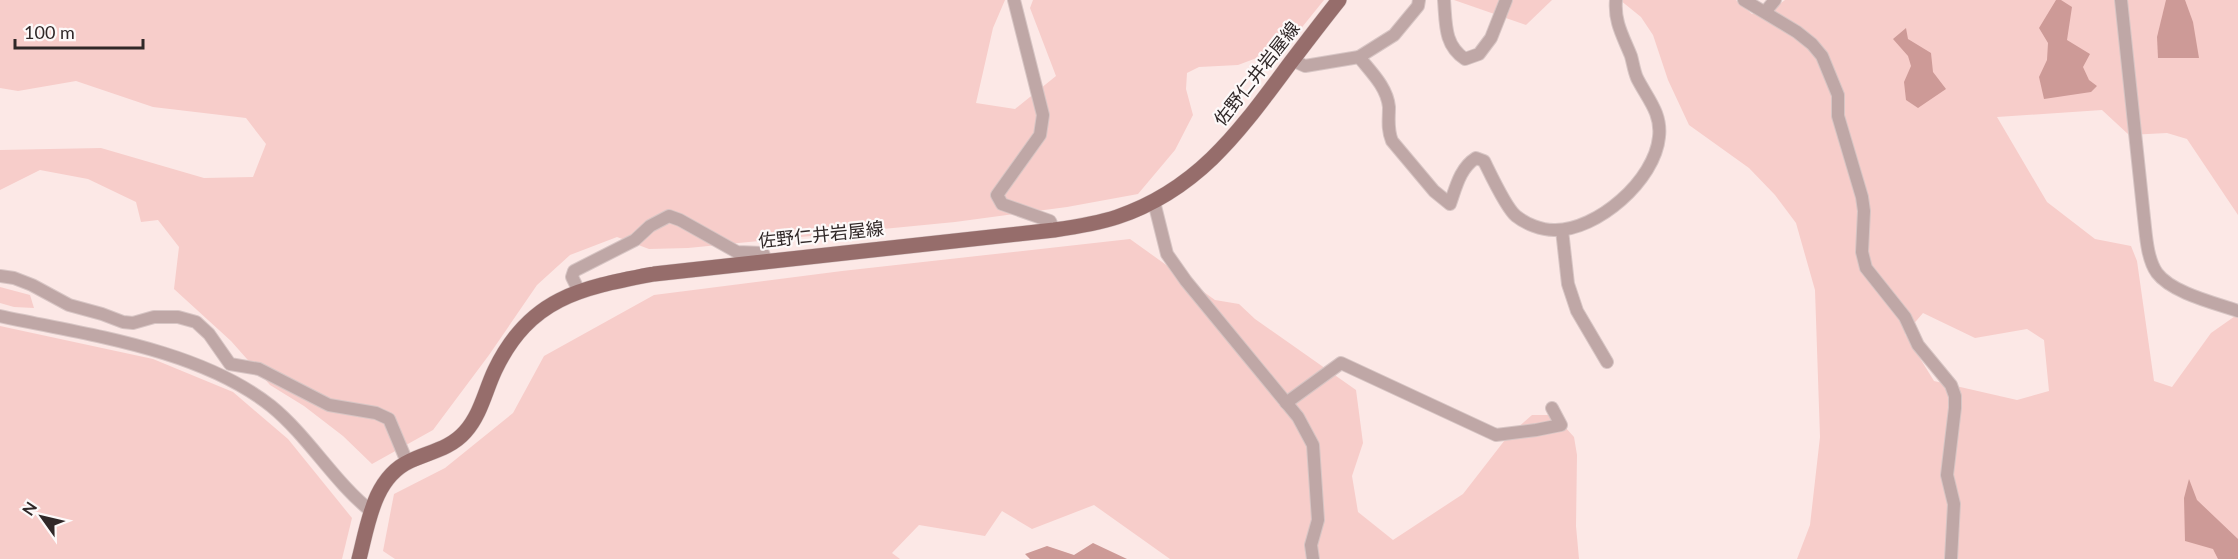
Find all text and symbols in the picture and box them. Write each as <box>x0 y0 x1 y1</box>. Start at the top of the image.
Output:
scale bar <box>15 12 142 50</box>
street label: 佐野仁井岩屋線 <box>1209 17 1304 130</box>
text: 100 m <box>24 21 75 43</box>
street label: 佐野仁井岩屋線 <box>757 216 885 252</box>
north arrow <box>12 487 72 547</box>
text: N <box>18 498 40 519</box>

